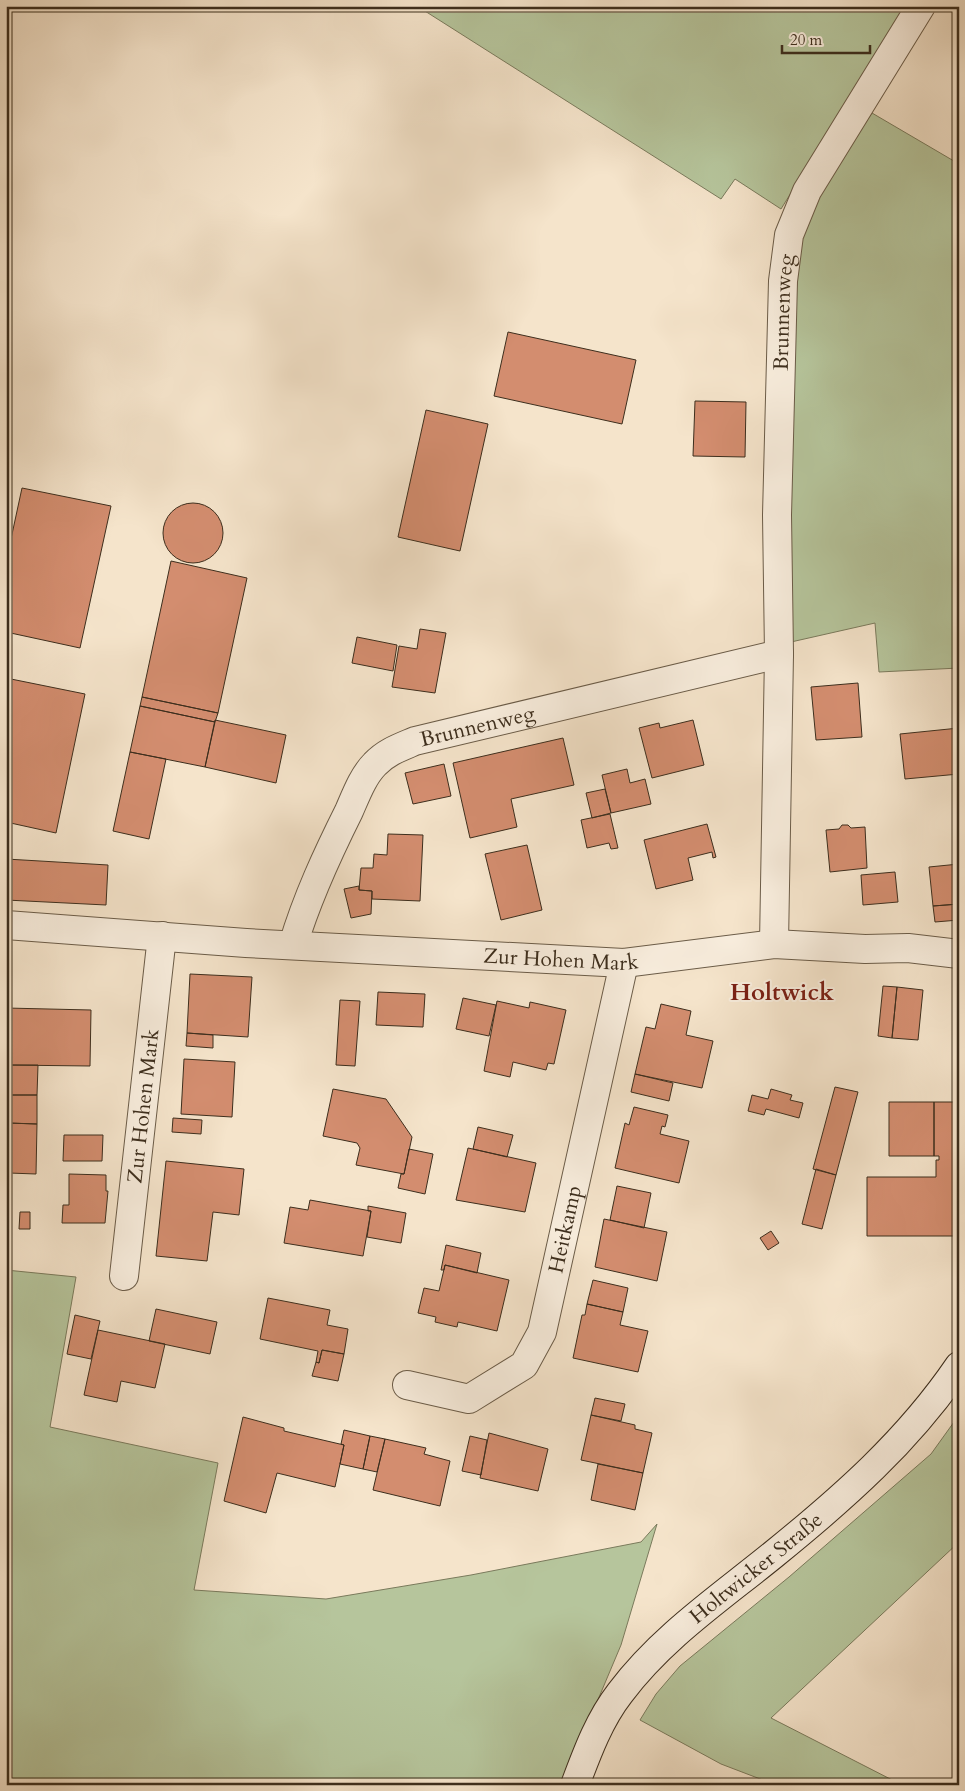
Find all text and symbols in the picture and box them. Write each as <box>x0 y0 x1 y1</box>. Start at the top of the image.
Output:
scale bar <box>782 22 870 54</box>
text: 20 m <box>790 30 822 50</box>
street label: Brunnenweg <box>767 252 801 371</box>
street label: Brunnenweg <box>417 699 538 754</box>
street label: Zur Hohen Mark <box>483 942 641 978</box>
district label: Holtwick <box>730 976 834 1009</box>
street label: Zur Hohen Mark <box>120 1027 167 1185</box>
street label: Heitkamp <box>542 1183 589 1276</box>
street label: Holtwicker Straße <box>683 1506 829 1631</box>

